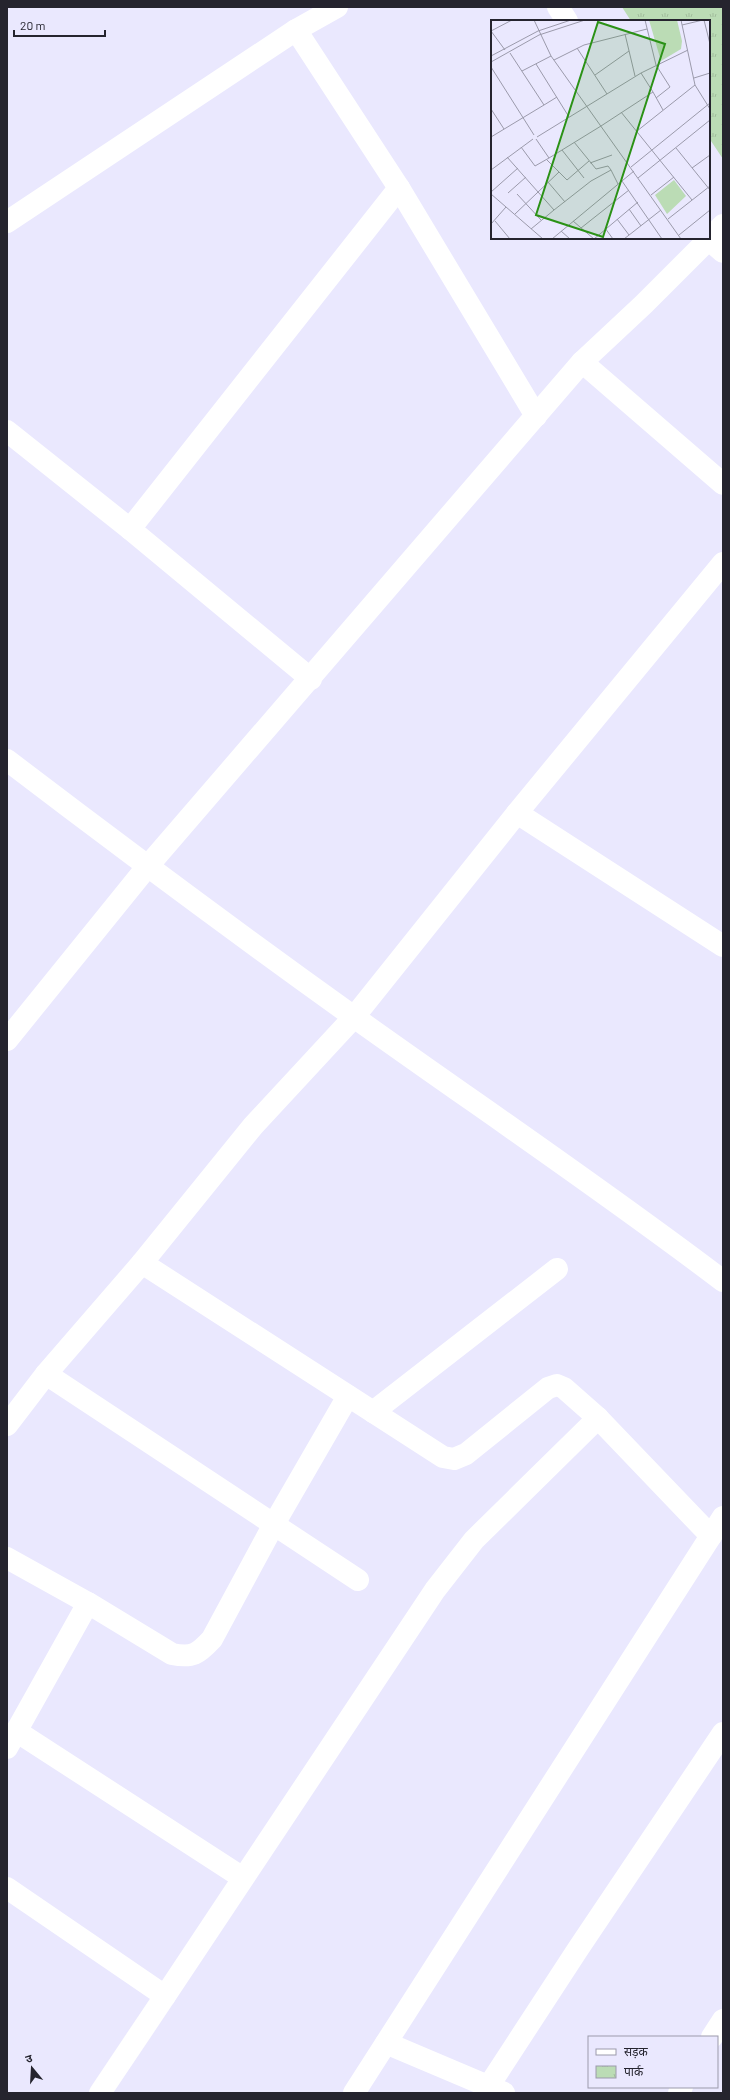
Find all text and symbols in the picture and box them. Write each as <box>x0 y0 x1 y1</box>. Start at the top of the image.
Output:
scale bar <box>14 12 105 38</box>
text: 20 m <box>20 18 46 32</box>
inset map <box>491 20 710 239</box>
legend <box>588 2036 718 2088</box>
text: सड़क <box>624 2044 649 2059</box>
north arrow <box>12 2048 52 2088</box>
text: उ <box>24 2051 34 2065</box>
text: पार्क <box>624 2064 644 2078</box>

